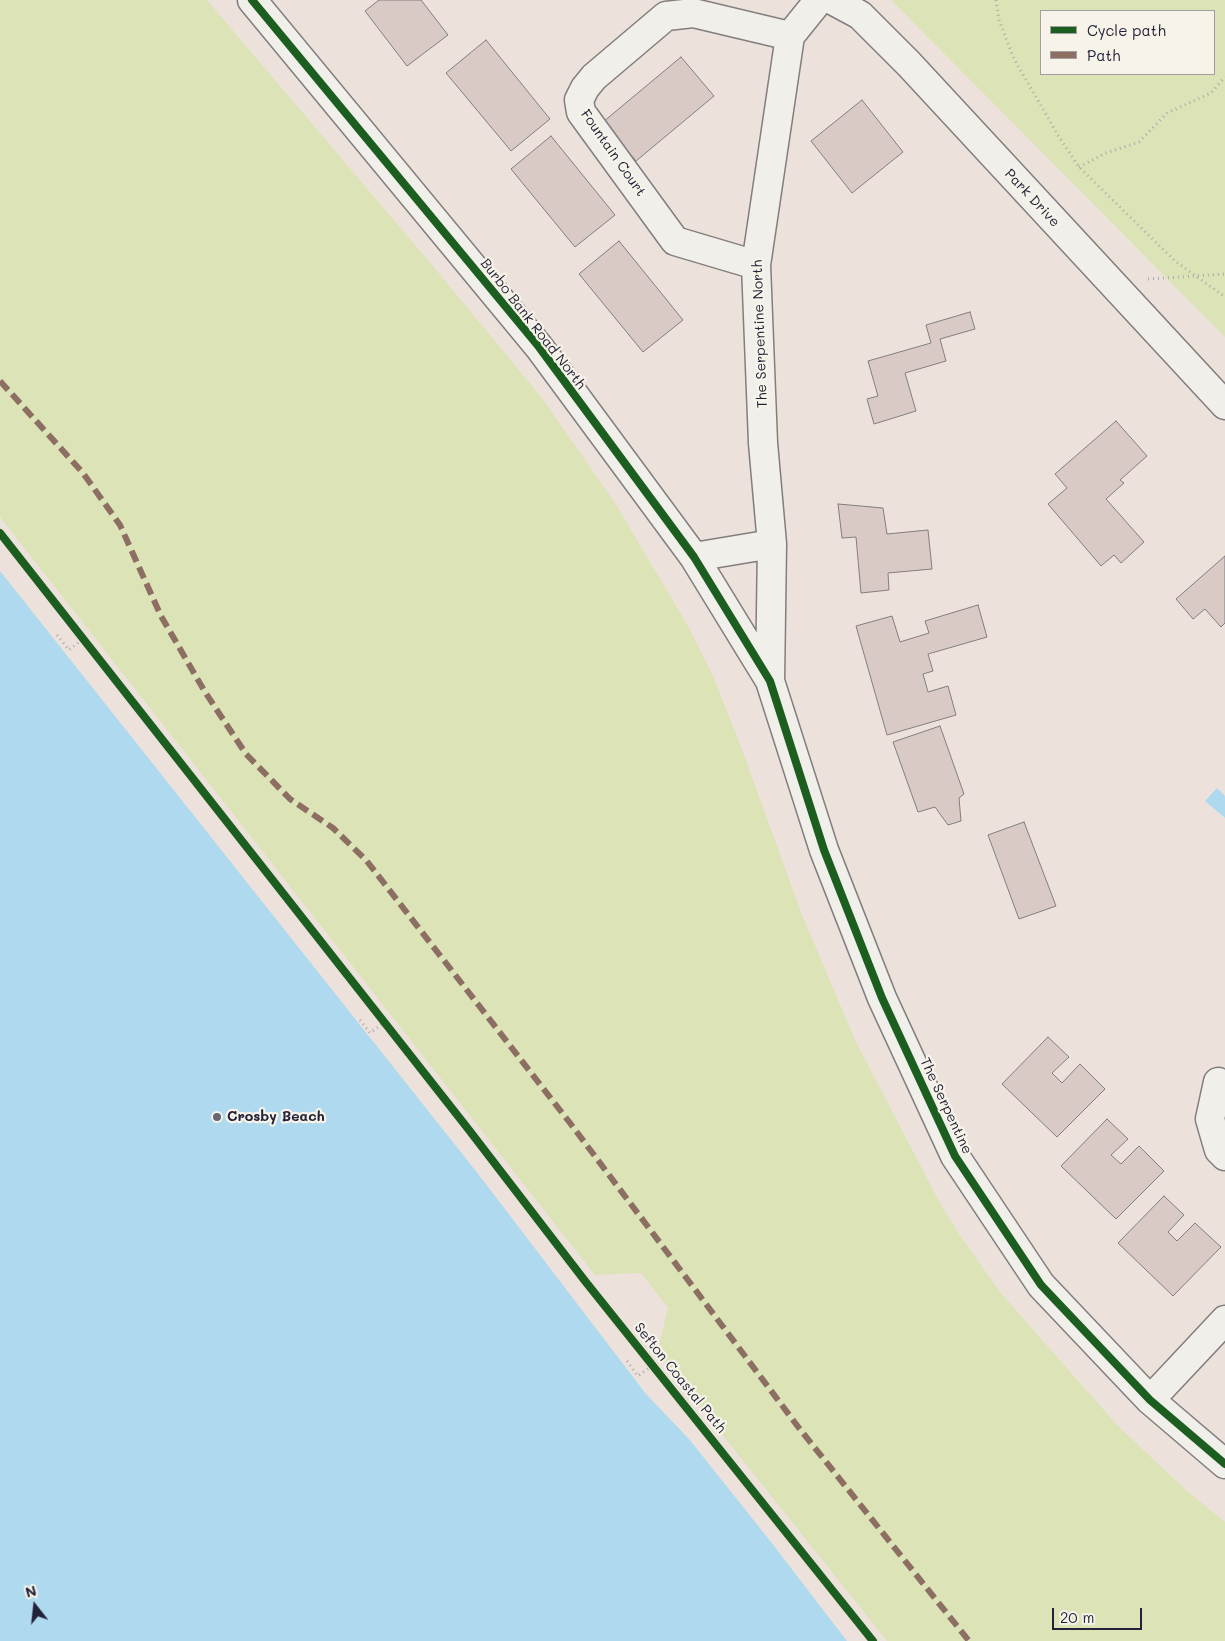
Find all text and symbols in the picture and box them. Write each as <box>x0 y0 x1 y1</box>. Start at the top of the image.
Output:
legend <box>1040 10 1215 75</box>
text: Cycle path <box>1087 20 1166 40</box>
text: Path <box>1087 45 1121 65</box>
street label: Fountain Court <box>577 106 649 200</box>
street label: Park Drive <box>1001 165 1063 231</box>
street label: Burbo Bank Road North <box>477 255 589 393</box>
street label: The Serpentine North <box>749 259 771 409</box>
street label: The Serpentine <box>916 1055 976 1157</box>
place label: Crosby Beach <box>227 1109 325 1125</box>
marker: Crosby Beach <box>211 1111 223 1123</box>
street label: Sefton Coastal Path <box>630 1320 730 1436</box>
north arrow <box>10 1581 60 1631</box>
text: N <box>23 1581 38 1602</box>
scale bar <box>1055 1598 1145 1630</box>
text: 20 m <box>1060 1607 1094 1627</box>

